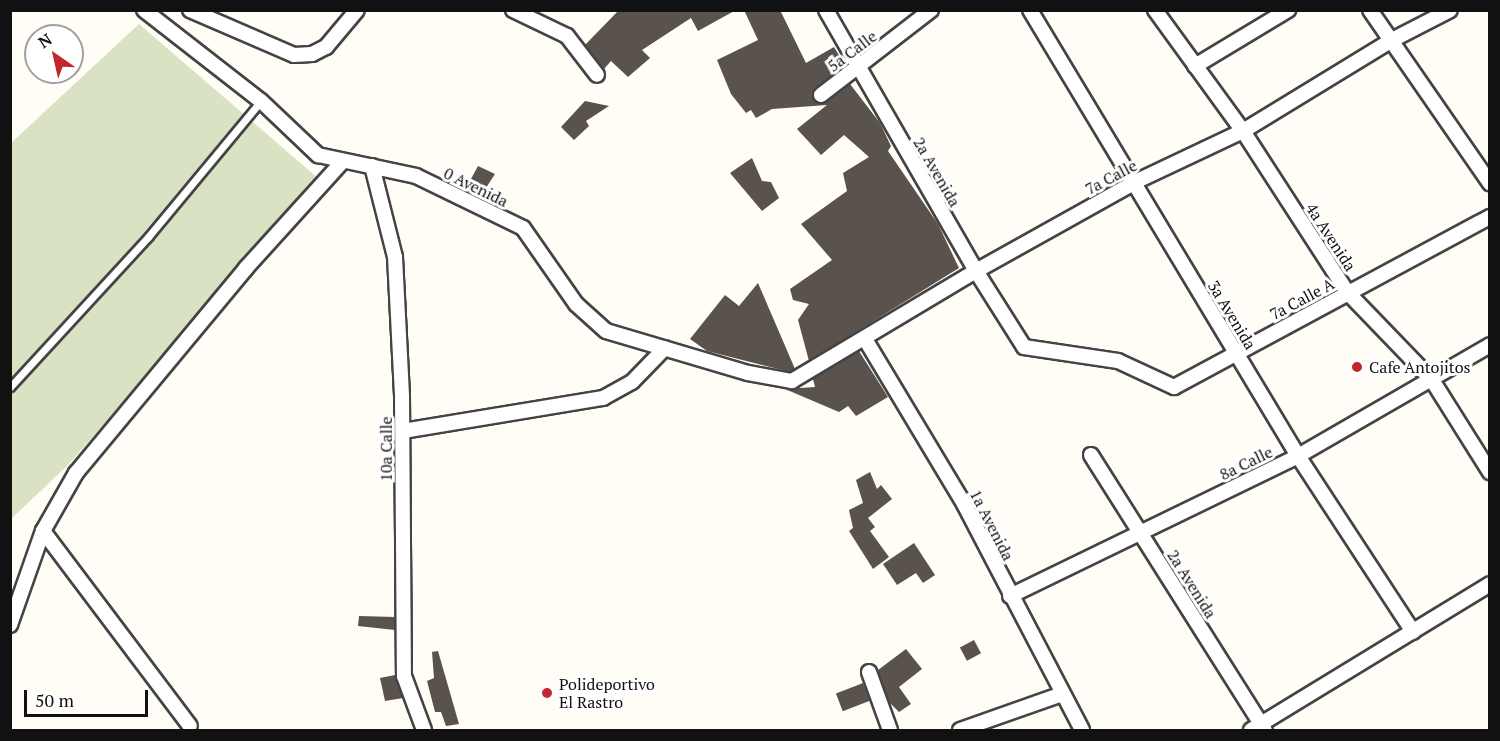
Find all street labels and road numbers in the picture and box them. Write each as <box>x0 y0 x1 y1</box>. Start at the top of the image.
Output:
street label: 5a Calle <box>824 26 880 76</box>
street label: 2a Avenida <box>909 134 965 210</box>
street label: 7a Calle <box>1082 155 1140 199</box>
street label: 0 Avenida <box>441 163 511 211</box>
street label: 4a Avenida <box>1302 199 1360 275</box>
street label: 7a Calle A <box>1266 274 1338 324</box>
street label: 3a Avenida <box>1204 277 1260 353</box>
street label: 10a Calle <box>376 416 396 482</box>
street label: 8a Calle <box>1216 442 1276 484</box>
street label: 1a Avenida <box>966 486 1018 564</box>
street label: 2a Avenida <box>1163 546 1221 622</box>

